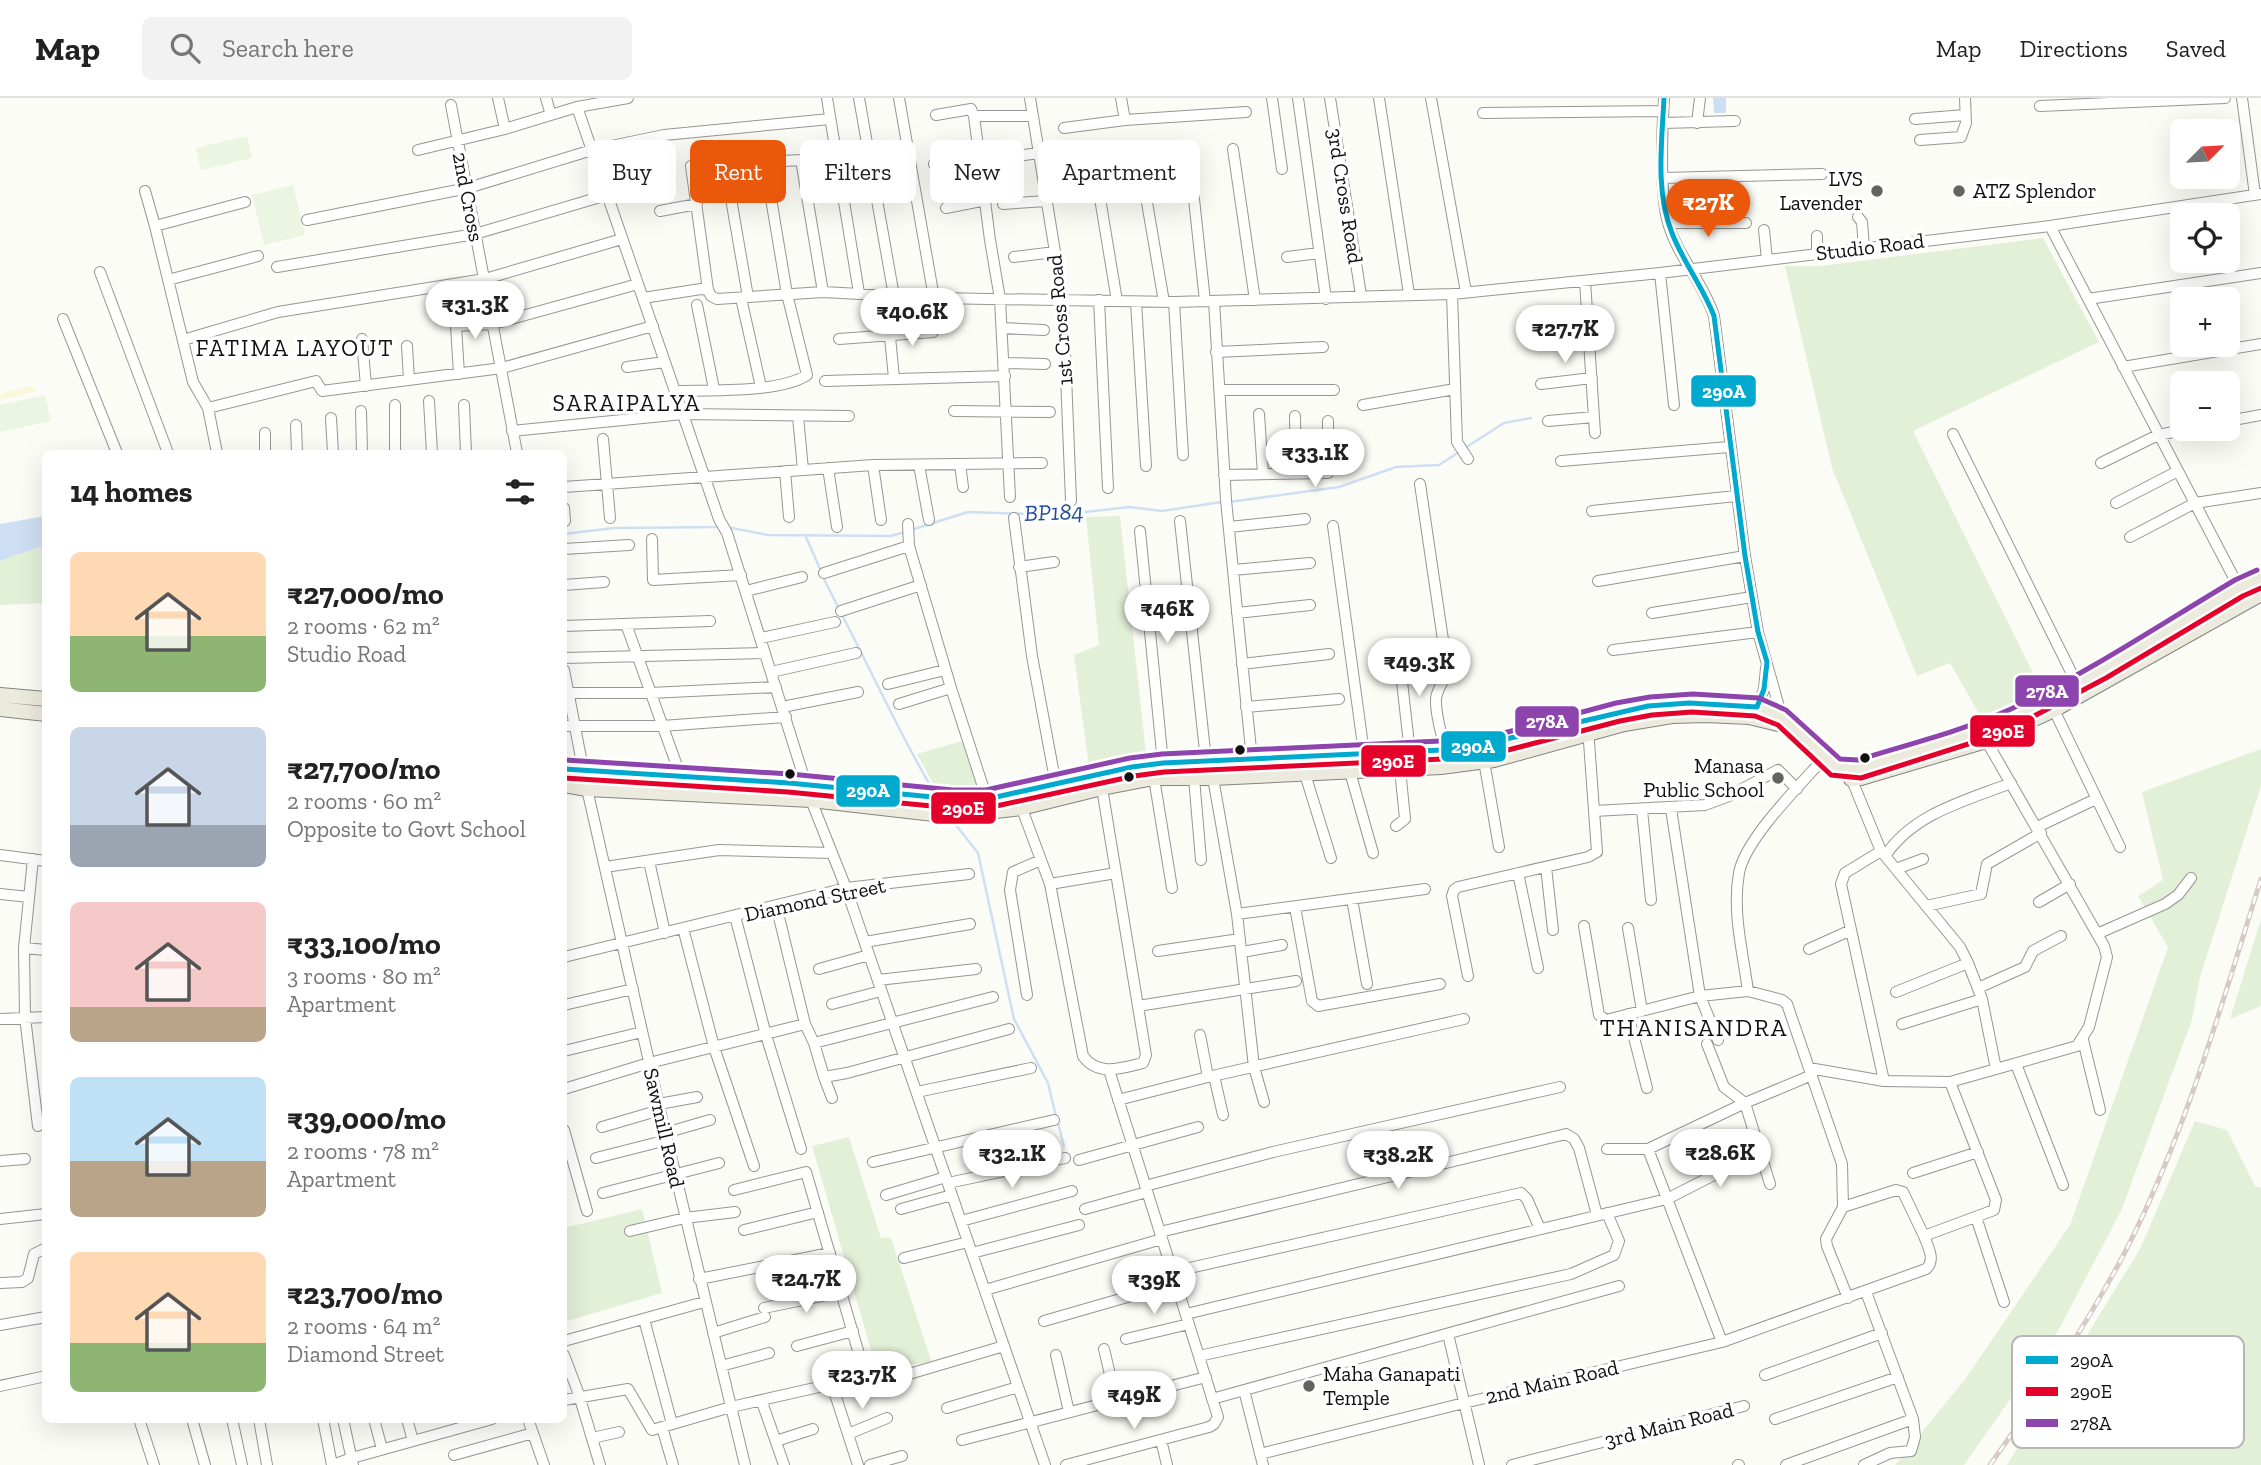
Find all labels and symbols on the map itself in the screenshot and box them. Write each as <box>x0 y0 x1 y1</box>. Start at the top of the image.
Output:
north arrow <box>2170 119 2240 189</box>
street label: 3rd Cross Road <box>1322 126 1369 266</box>
street label: 2nd Cross <box>448 150 489 244</box>
place label: LVS Lavender <box>1779 166 1863 215</box>
place label: ATZ Splendor <box>1973 178 2097 203</box>
pin: ₹27K <box>1667 180 1749 239</box>
marker: LVS Lavender <box>1869 183 1885 199</box>
marker: ATZ Splendor <box>1951 183 1967 199</box>
street label: Studio Road <box>1814 227 1926 266</box>
street label: 1st Cross Road <box>1041 253 1078 387</box>
pin: ₹31.3K <box>418 282 532 341</box>
pin: ₹40.6K <box>855 288 969 348</box>
pin: ₹27.7K <box>1508 306 1622 365</box>
district label: FATIMA LAYOUT <box>195 334 395 362</box>
line badge: 290A <box>1690 374 1757 408</box>
text: 290A <box>1702 380 1747 403</box>
district label: SARAIPALYA <box>553 389 701 417</box>
pin: ₹33.1K <box>1258 430 1372 489</box>
water label: BP184 <box>1024 497 1084 527</box>
pin: ₹46K <box>1126 586 1208 645</box>
pin: ₹49.3K <box>1362 638 1476 698</box>
line badge: 278A <box>2014 674 2080 708</box>
text: 278A <box>2026 680 2069 703</box>
line badge: 278A <box>1514 705 1580 738</box>
text: 278A <box>1526 710 1569 733</box>
line badge: 290E <box>1969 714 2036 748</box>
text: 290E <box>1982 720 2024 743</box>
line badge: 290A <box>1440 730 1507 763</box>
text: 290A <box>1451 735 1496 758</box>
unlabelled marker <box>1233 743 1247 757</box>
line badge: 290E <box>1360 744 1427 778</box>
text: 290E <box>1372 750 1414 773</box>
unlabelled marker <box>1858 751 1872 765</box>
place label: Manasa Public School <box>1643 753 1764 802</box>
unlabelled marker <box>783 767 797 781</box>
unlabelled marker <box>1122 770 1136 784</box>
marker: Manasa Public School <box>1770 770 1786 786</box>
line badge: 290A <box>835 774 901 808</box>
text: 290A <box>846 779 891 802</box>
line badge: 290E <box>930 791 997 825</box>
text: 290E <box>942 797 984 820</box>
street label: Diamond Street <box>742 872 888 927</box>
district label: THANISANDRA <box>1600 1013 1788 1042</box>
street label: Sawmill Road <box>639 1066 691 1191</box>
pin: ₹32.1K <box>955 1130 1069 1190</box>
pin: ₹28.6K <box>1663 1130 1777 1189</box>
pin: ₹38.2K <box>1341 1132 1455 1191</box>
pin: ₹24.7K <box>749 1256 863 1315</box>
pin: ₹39K <box>1113 1256 1195 1316</box>
legend <box>2012 1336 2244 1448</box>
text: 290A <box>2070 1349 2114 1372</box>
pin: ₹23.7K <box>805 1352 919 1411</box>
street label: 2nd Main Road <box>1483 1354 1621 1409</box>
place label: Maha Ganapati Temple <box>1323 1361 1460 1410</box>
pin: ₹49K <box>1093 1372 1175 1431</box>
marker: Maha Ganapati Temple <box>1301 1378 1317 1394</box>
text: 290E <box>2070 1380 2112 1403</box>
street label: 3rd Main Road <box>1602 1396 1736 1453</box>
text: 278A <box>2070 1412 2112 1435</box>

